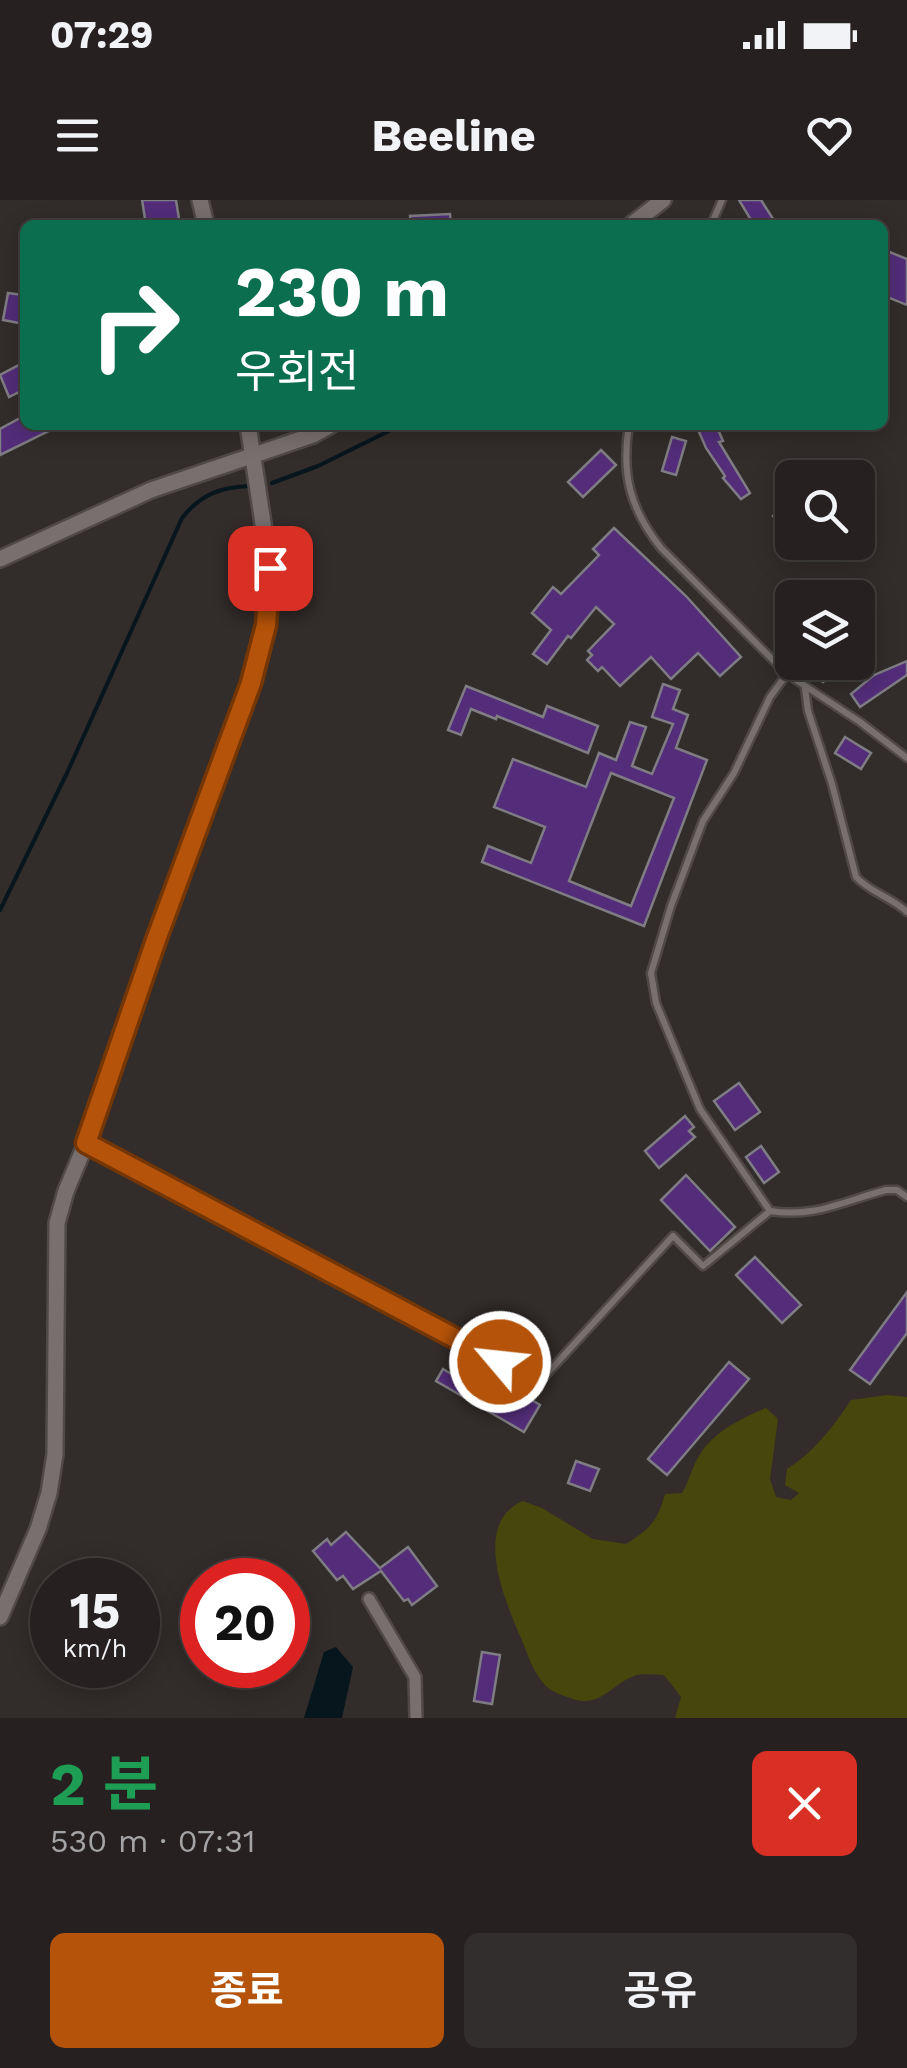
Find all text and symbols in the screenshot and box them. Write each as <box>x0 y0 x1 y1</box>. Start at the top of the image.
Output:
text: 07:29 <box>50 13 153 57</box>
icon: menu <box>50 108 105 163</box>
icon: heart <box>802 108 857 163</box>
text: Beeline <box>371 109 536 162</box>
text: 230 m <box>235 251 449 333</box>
icon: right <box>70 260 200 390</box>
text: 우회전 <box>235 345 359 398</box>
map controls <box>775 460 875 680</box>
button: search <box>775 460 875 560</box>
pin <box>228 526 313 611</box>
icon: arrive <box>243 541 298 596</box>
button: layers <box>775 580 875 680</box>
position arrow <box>448 1310 552 1414</box>
speed limit sign: 20 <box>180 1558 310 1688</box>
text: 15 <box>70 1581 120 1640</box>
text: km/h <box>63 1634 127 1663</box>
text: 2 분 <box>50 1749 158 1820</box>
button: close <box>752 1751 857 1856</box>
text: 530 m · 07:31 <box>50 1822 255 1860</box>
button: 종료 <box>50 1933 444 2048</box>
button: 공유 <box>464 1933 857 2048</box>

